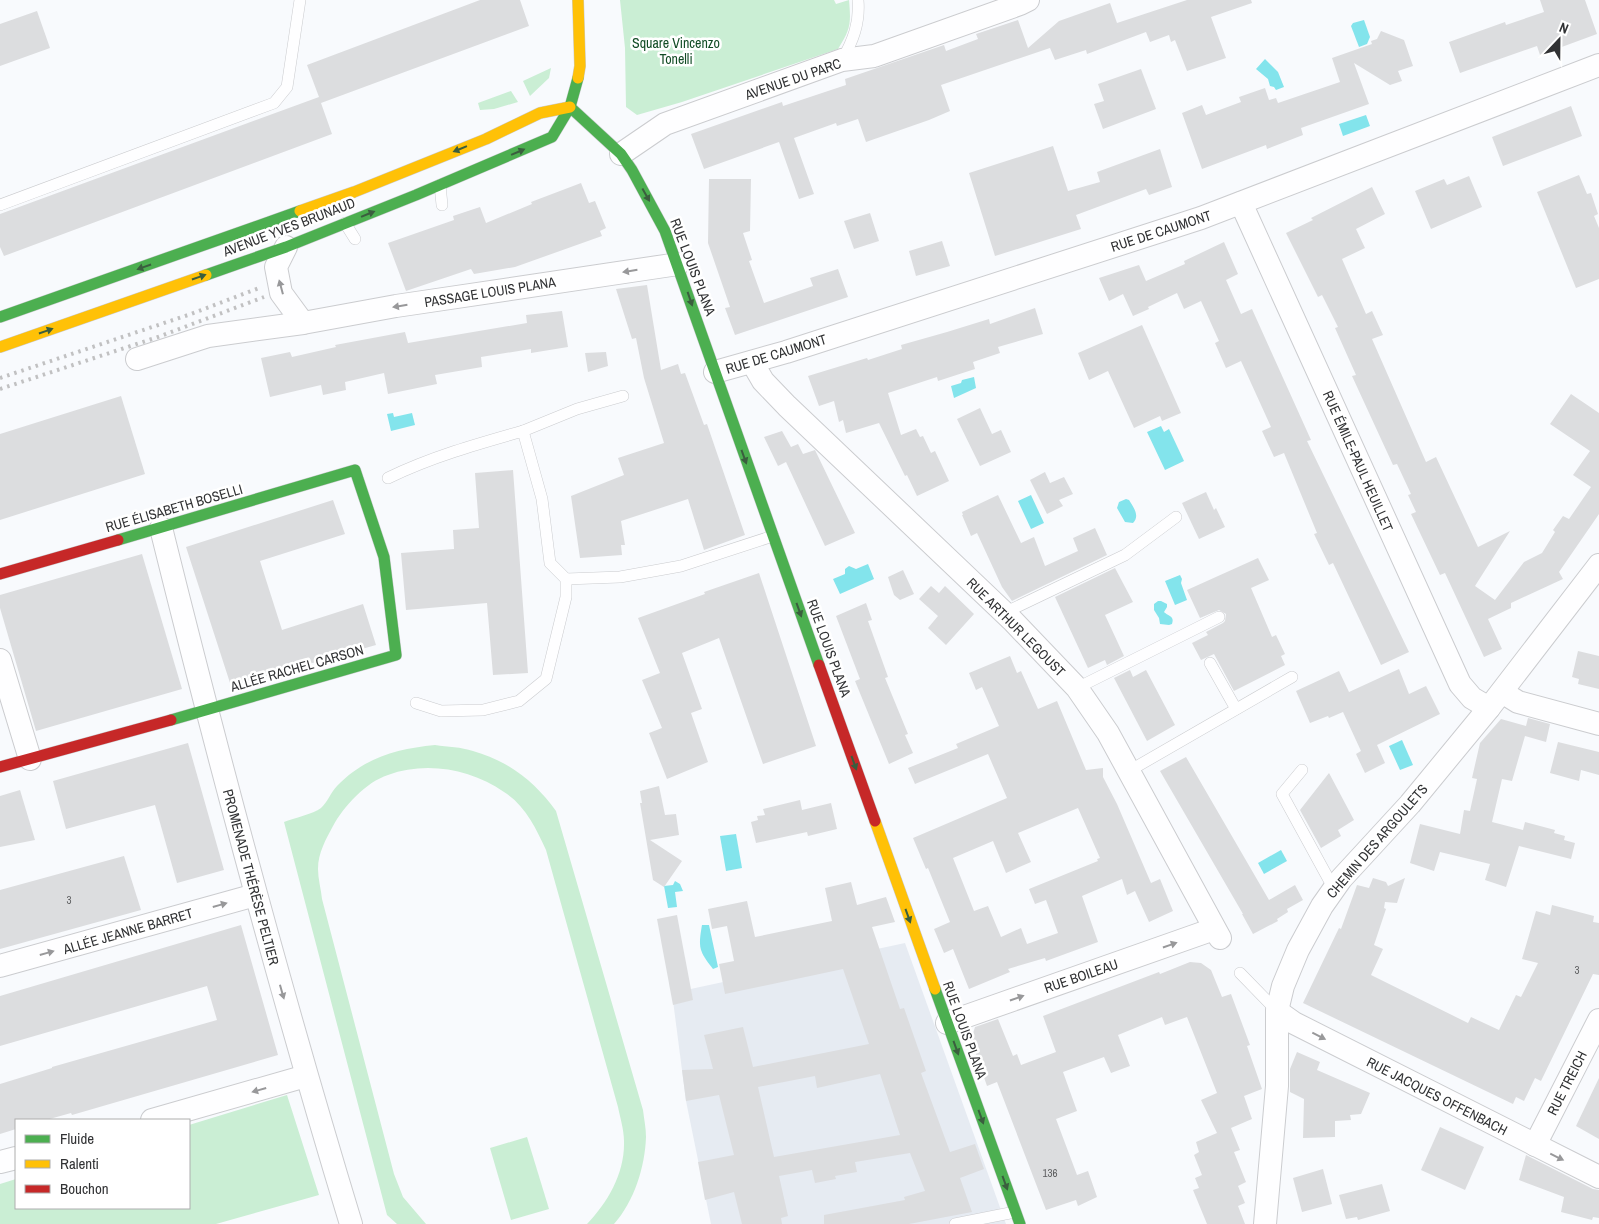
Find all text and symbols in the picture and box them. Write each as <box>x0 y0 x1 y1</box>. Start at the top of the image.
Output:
north arrow <box>1534 15 1584 65</box>
text: N <box>1557 18 1571 38</box>
park label: Square Vincenzo Tonelli <box>632 34 720 68</box>
street label: AVENUE DU PARC <box>742 54 843 104</box>
one-way arrow <box>453 146 467 154</box>
one-way arrow <box>511 148 525 156</box>
one-way arrow <box>642 188 650 203</box>
street label: AVENUE YVES BRUNAUD <box>220 194 358 261</box>
street label: RUE DE CAUMONT <box>1108 206 1214 256</box>
one-way arrow <box>361 209 375 217</box>
street label: RUE LOUIS PLANA <box>666 216 720 318</box>
one-way arrow <box>136 264 151 271</box>
one-way arrow <box>622 267 638 275</box>
one-way arrow <box>192 273 207 280</box>
street label: PASSAGE LOUIS PLANA <box>423 273 557 311</box>
one-way arrow <box>276 279 284 294</box>
one-way arrow <box>686 292 694 307</box>
one-way arrow <box>392 302 408 310</box>
one-way arrow <box>39 327 54 335</box>
street label: RUE DE CAUMONT <box>723 330 829 378</box>
street label: RUE ÉMILE-PAUL HEUILLET <box>1319 388 1397 534</box>
one-way arrow <box>741 449 748 464</box>
street label: RUE ÉLISABETH BOSELLI <box>103 480 245 536</box>
street label: RUE ARTHUR LEGOUST <box>963 574 1069 680</box>
street label: RUE LOUIS PLANA <box>803 597 855 700</box>
one-way arrow <box>796 602 803 617</box>
street label: ALLÉE RACHEL CARSON <box>228 640 366 696</box>
one-way arrow <box>851 755 858 770</box>
street label: CHEMIN DES ARGOULETS <box>1322 780 1432 902</box>
street label: PROMENADE THÉRÈSE PELTIER <box>219 787 283 967</box>
house number: 3 <box>66 893 72 907</box>
one-way arrow <box>213 900 228 908</box>
street label: ALLÉE JEANNE BARRET <box>60 904 195 958</box>
one-way arrow <box>905 908 912 923</box>
one-way arrow <box>1163 941 1178 949</box>
one-way arrow <box>40 949 55 957</box>
street label: RUE BOILEAU <box>1042 955 1120 997</box>
house number: 3 <box>1574 963 1580 977</box>
street label: RUE LOUIS PLANA <box>939 979 991 1082</box>
one-way arrow <box>279 985 287 1000</box>
one-way arrow <box>1009 994 1024 1001</box>
one-way arrow <box>1311 1032 1326 1040</box>
one-way arrow <box>953 1040 960 1055</box>
street label: RUE TREICH <box>1543 1048 1591 1118</box>
street label: RUE JACQUES OFFENBACH <box>1364 1053 1510 1139</box>
one-way arrow <box>251 1086 266 1094</box>
one-way arrow <box>977 1110 985 1125</box>
legend <box>15 1119 190 1209</box>
text: Fluide <box>60 1128 94 1149</box>
one-way arrow <box>1550 1152 1565 1161</box>
text: Ralenti <box>60 1153 99 1174</box>
house number: 136 <box>1042 1166 1058 1180</box>
one-way arrow <box>1002 1175 1009 1190</box>
text: Bouchon <box>60 1178 109 1199</box>

